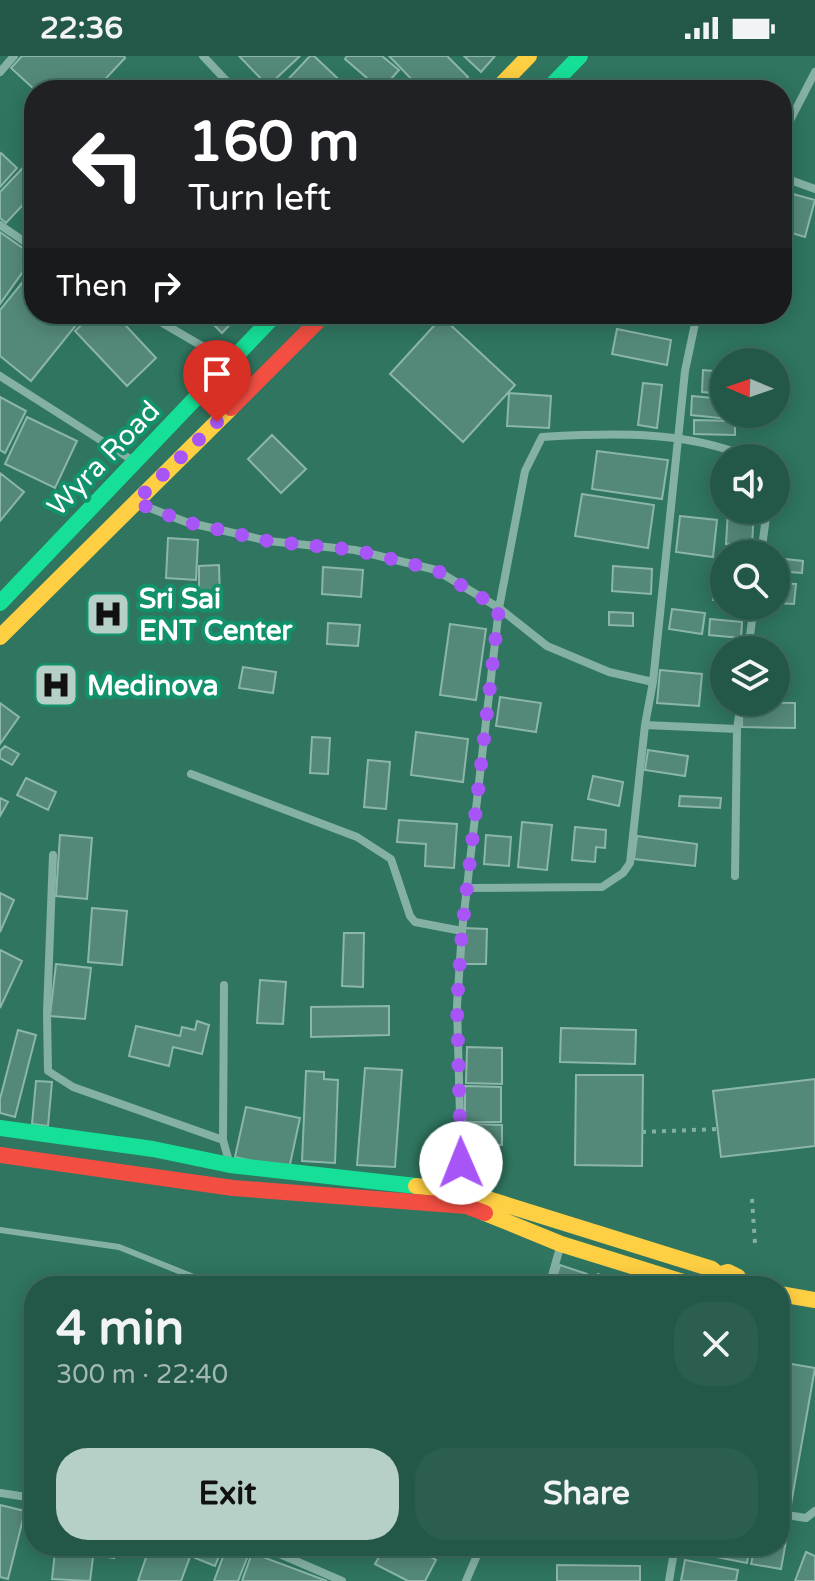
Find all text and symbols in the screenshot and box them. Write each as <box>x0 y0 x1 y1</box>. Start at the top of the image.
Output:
text: 22:36 <box>40 10 123 47</box>
text: 160 m <box>188 109 359 176</box>
icon: left <box>56 112 160 216</box>
text: Turn left <box>188 177 331 220</box>
icon: right <box>144 264 188 308</box>
text: Then <box>56 268 128 305</box>
pin <box>183 340 251 422</box>
north arrow <box>710 348 790 428</box>
map controls <box>710 348 790 716</box>
icon: arrive <box>195 352 239 396</box>
street label: Wyra Road <box>40 394 167 523</box>
button: sound <box>710 444 790 524</box>
button: search <box>710 540 790 620</box>
place label: Sri Sai ENT Center <box>139 582 294 648</box>
hospital icon: Sri Sai ENT Center <box>84 590 132 638</box>
button: layers <box>710 636 790 716</box>
hospital icon: Medinova <box>32 661 80 709</box>
place label: Medinova <box>87 669 218 703</box>
position arrow <box>419 1121 503 1205</box>
text: 4 min <box>56 1300 184 1358</box>
button: close <box>674 1302 758 1386</box>
text: 300 m · 22:40 <box>56 1359 228 1390</box>
button: Exit <box>56 1448 399 1540</box>
button: Share <box>415 1448 758 1540</box>

